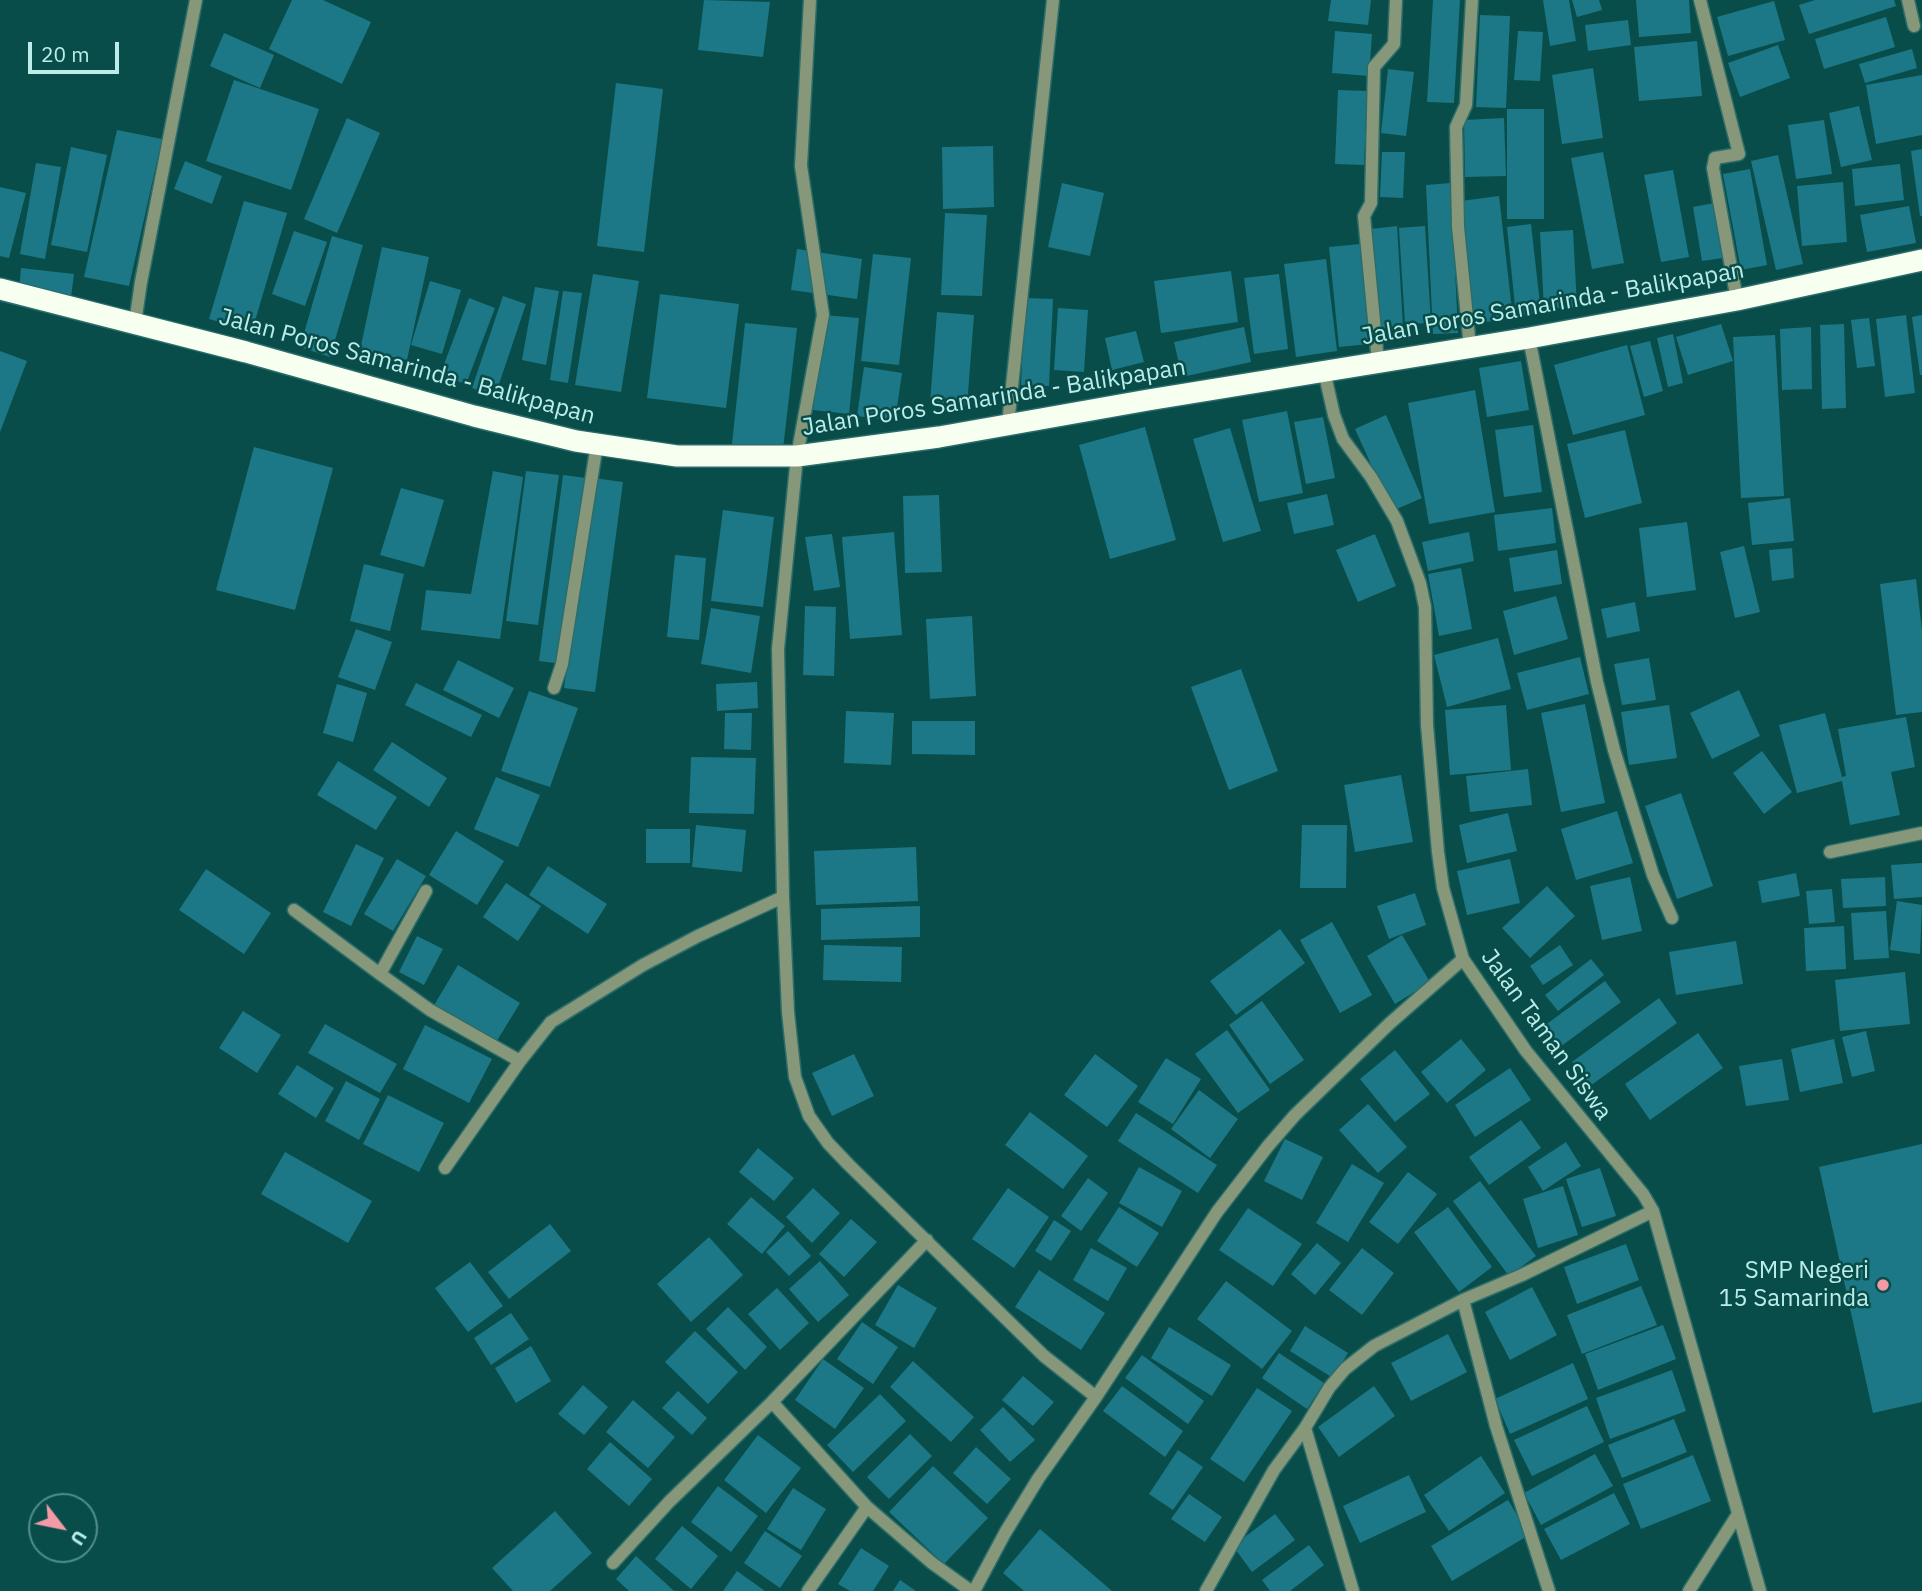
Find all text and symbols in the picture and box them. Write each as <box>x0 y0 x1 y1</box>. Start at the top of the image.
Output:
scale bar <box>32 28 122 72</box>
text: 20 m <box>41 40 90 68</box>
street label: Jalan Poros Samarinda - Balikpapan <box>1359 256 1747 352</box>
street label: Jalan Poros Samarinda - Balikpapan <box>216 303 598 431</box>
street label: Jalan Poros Samarinda - Balikpapan <box>800 353 1188 443</box>
street label: Jalan Taman Siswa <box>1474 944 1618 1126</box>
place label: SMP Negeri 15 Samarinda <box>1719 1257 1869 1313</box>
marker: SMP Negeri 15 Samarinda <box>1875 1277 1891 1293</box>
north arrow <box>28 1493 98 1563</box>
text: U <box>65 1526 93 1550</box>

